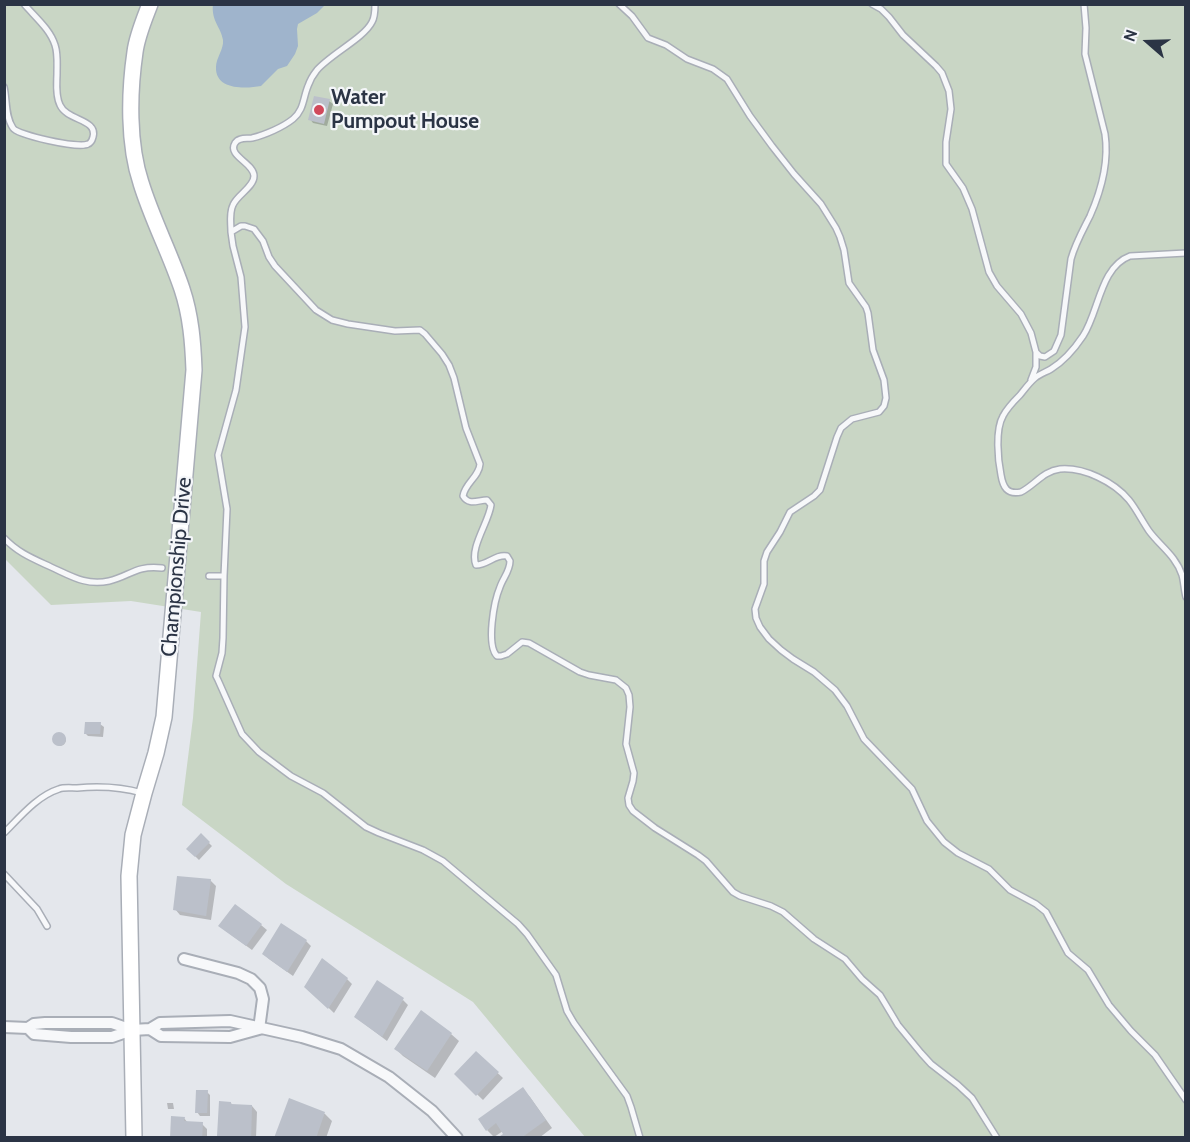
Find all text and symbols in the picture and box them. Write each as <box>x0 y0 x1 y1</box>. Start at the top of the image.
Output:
north arrow <box>1118 12 1178 72</box>
text: N <box>1120 27 1141 44</box>
place label: Water Pumpout House <box>331 85 479 135</box>
marker: Water Pumpout House <box>312 103 326 117</box>
street label: Championship Drive <box>157 476 197 658</box>

